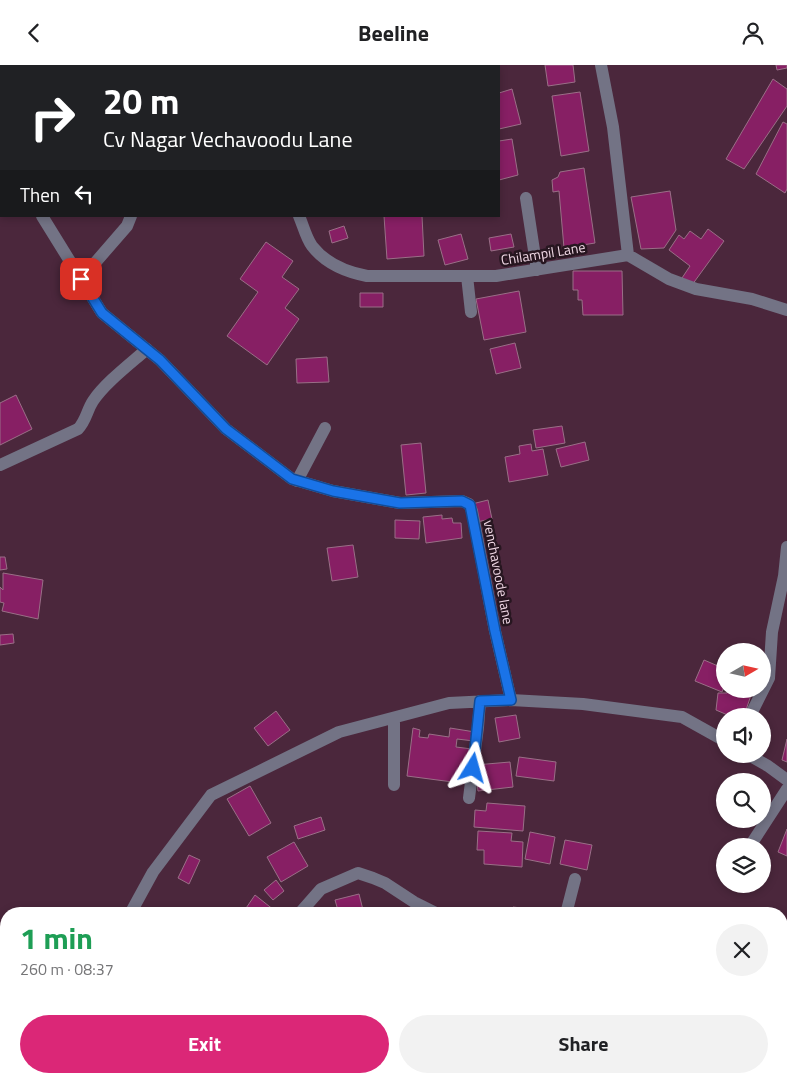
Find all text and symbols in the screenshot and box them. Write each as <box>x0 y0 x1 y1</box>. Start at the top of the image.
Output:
text: Beeline <box>358 16 429 50</box>
icon: back <box>20 19 48 47</box>
icon: person <box>739 19 767 47</box>
text: 20 m <box>103 74 179 128</box>
icon: right <box>20 85 85 150</box>
text: Cv Nagar Vechavoodu Lane <box>103 122 353 156</box>
text: Then <box>20 180 60 209</box>
icon: left <box>70 180 98 208</box>
street label: Chilampil Lane <box>499 236 587 270</box>
pin <box>60 258 102 300</box>
icon: arrive <box>67 265 95 293</box>
street label: venchavoode lane <box>479 518 519 626</box>
north arrow <box>716 643 771 697</box>
map controls <box>716 643 771 893</box>
button: sound <box>716 708 771 763</box>
position arrow <box>446 741 498 793</box>
button: search <box>716 773 771 828</box>
button: layers <box>716 838 771 893</box>
text: 1 min <box>20 915 93 961</box>
button: close <box>716 924 768 976</box>
text: 260 m · 08:37 <box>20 957 114 981</box>
button: Exit <box>20 1015 389 1073</box>
button: Share <box>399 1015 768 1073</box>

